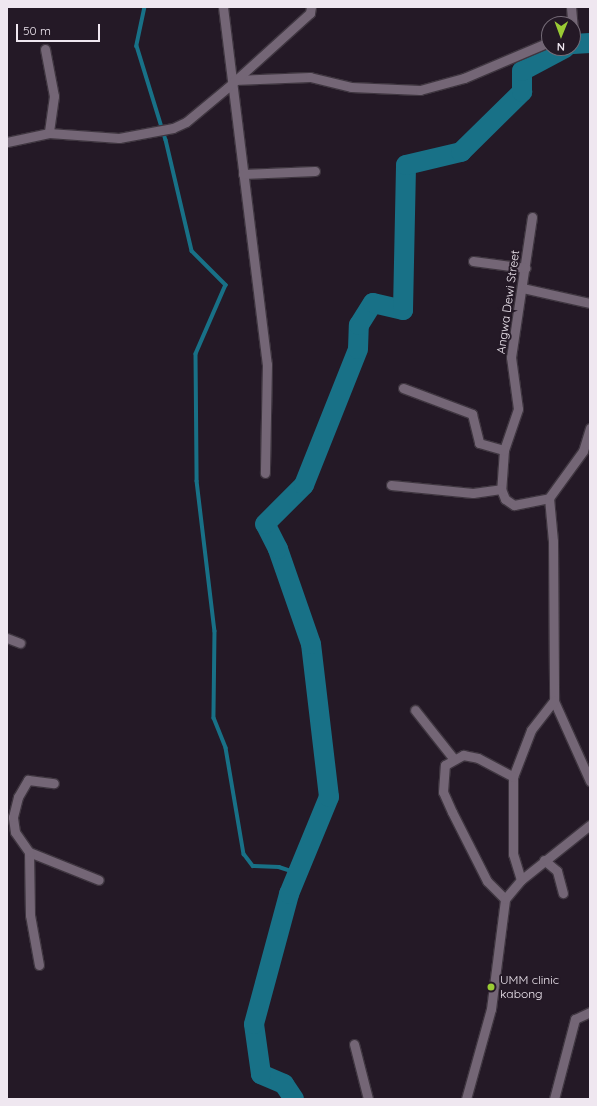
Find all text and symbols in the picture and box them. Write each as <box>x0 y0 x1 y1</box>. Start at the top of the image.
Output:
scale bar <box>18 16 102 42</box>
north arrow <box>541 16 581 56</box>
text: 50 m <box>23 23 51 38</box>
text: N <box>557 40 565 54</box>
street label: Angwa Dewi Street <box>494 249 522 355</box>
place label: UMM clinic kabong <box>500 973 559 1001</box>
marker: UMM clinic kabong <box>485 981 497 993</box>

